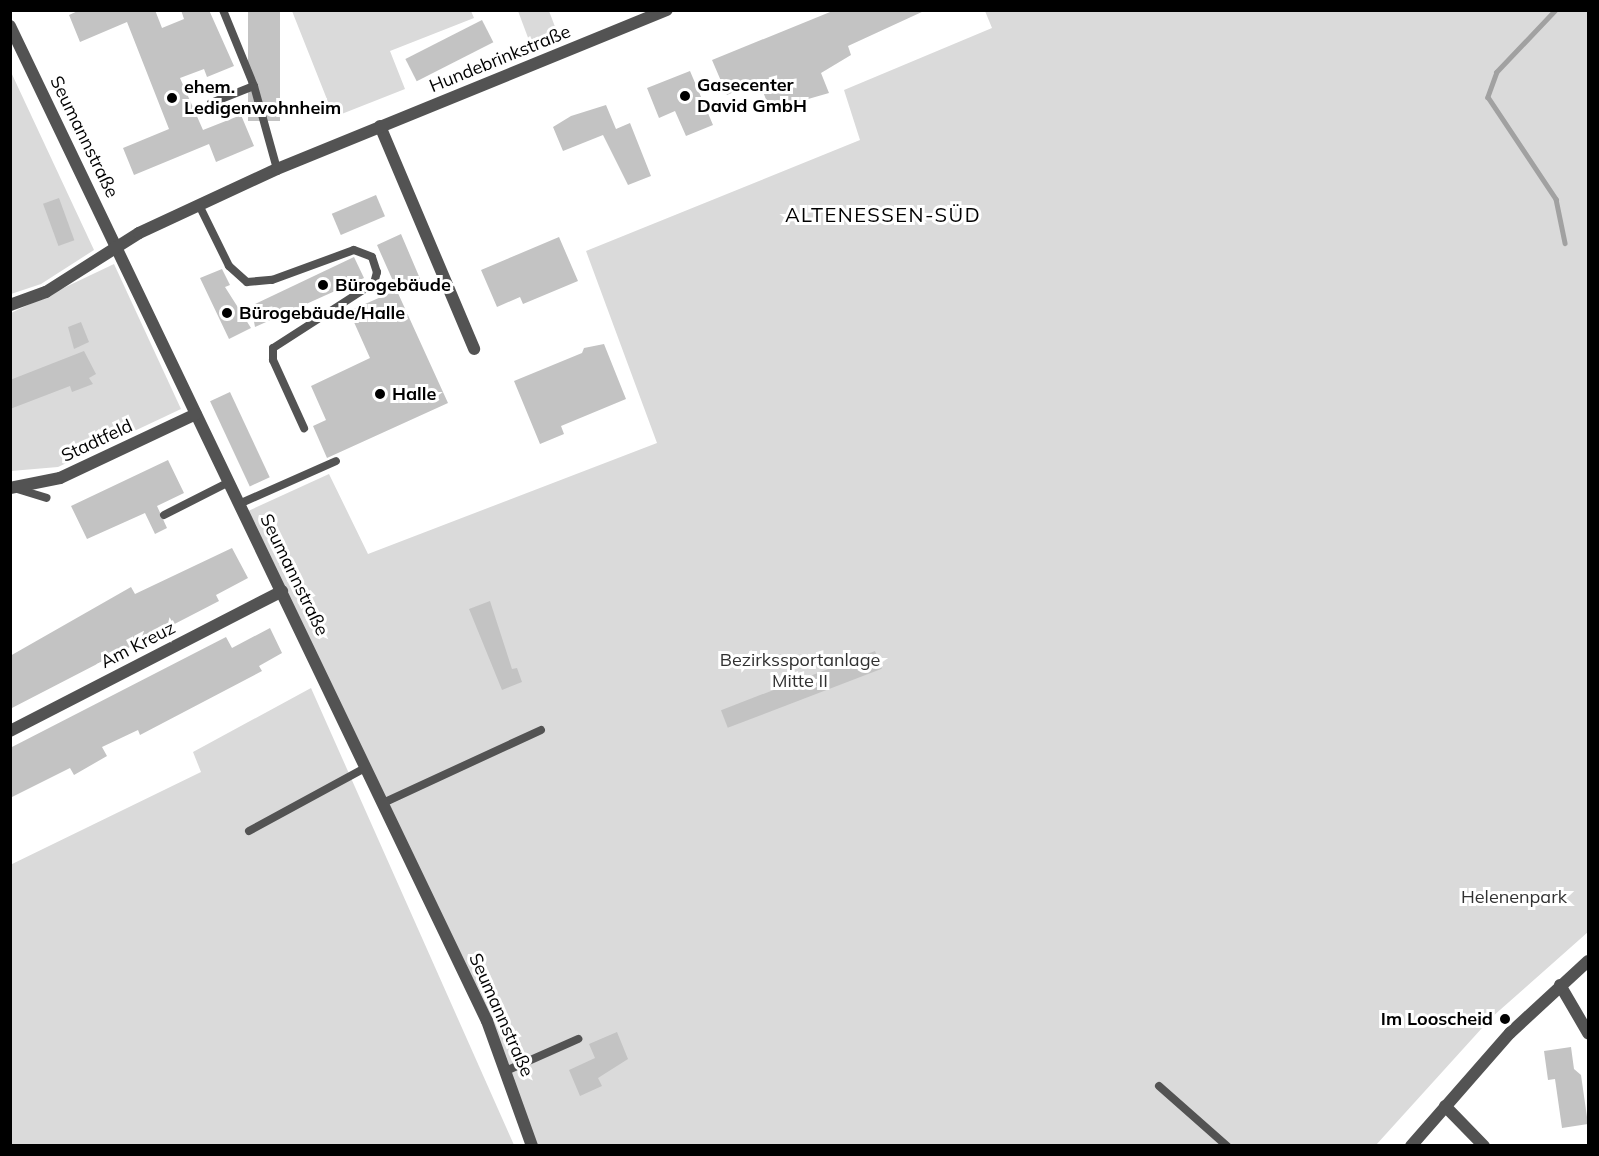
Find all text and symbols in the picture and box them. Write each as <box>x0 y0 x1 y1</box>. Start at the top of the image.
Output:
street label: Hundebrinkstraße <box>426 21 574 97</box>
street label: Seumannstraße <box>45 73 123 201</box>
place label: Gasecenter David GmbH <box>697 75 807 118</box>
place label: ehem. Ledigenwohnheim <box>184 77 341 119</box>
marker: Gasecenter David GmbH <box>678 89 692 103</box>
marker: ehem. Ledigenwohnheim <box>165 91 179 105</box>
district label: ALTENESSEN-SÜD <box>785 202 981 226</box>
place label: Bürogebäude <box>335 274 451 296</box>
marker: Bürogebäude <box>316 278 330 292</box>
place label: Bürogebäude/Halle <box>239 302 405 324</box>
marker: Bürogebäude/Halle <box>220 306 234 320</box>
place label: Halle <box>392 383 436 405</box>
marker: Halle <box>373 387 387 401</box>
street label: Stadtfeld <box>58 415 136 467</box>
street label: Seumannstraße <box>255 511 333 639</box>
street label: Am Kreuz <box>97 617 179 673</box>
park label: Bezirkssportanlage Mitte II <box>720 650 880 692</box>
park label: Helenenpark <box>1461 886 1567 908</box>
street label: Seumannstraße <box>464 950 538 1080</box>
place label: Im Looscheid <box>1381 1008 1493 1030</box>
marker: Im Looscheid <box>1498 1012 1512 1026</box>

